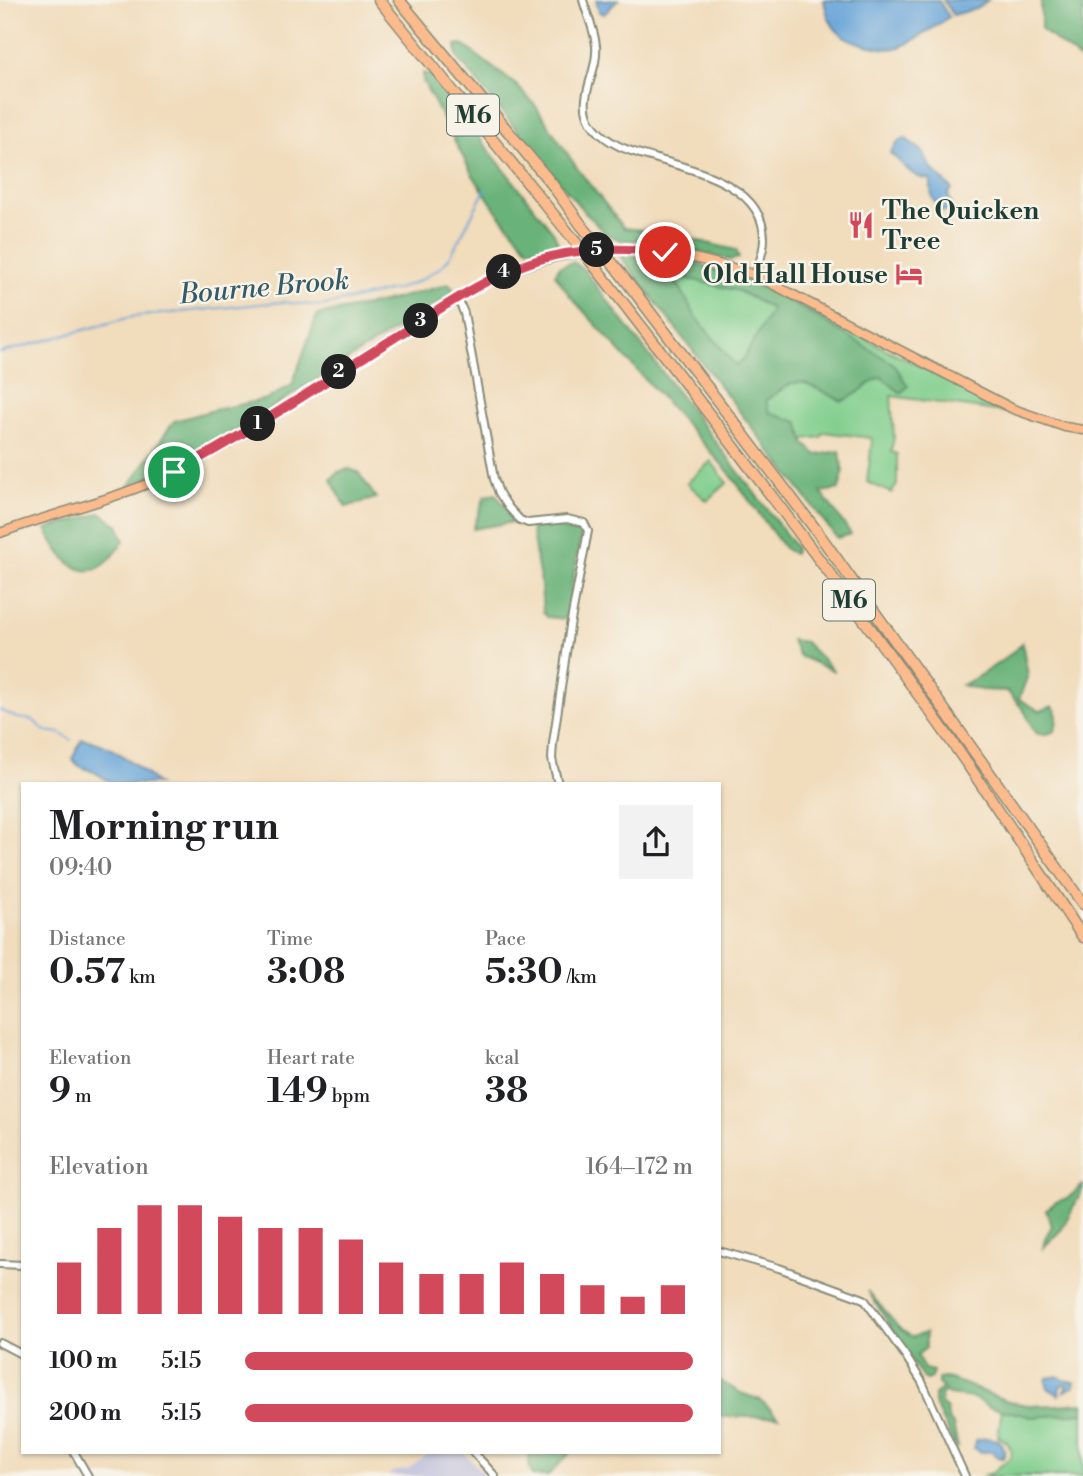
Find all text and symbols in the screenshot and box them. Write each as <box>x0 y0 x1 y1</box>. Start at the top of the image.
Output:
road number: M6 <box>447 94 499 135</box>
place label: The Quicken Tree <box>882 195 1039 257</box>
restaurant icon: The Quicken Tree <box>846 210 876 240</box>
pin <box>635 222 695 282</box>
pin: 5 <box>580 232 614 268</box>
icon: check <box>646 233 684 271</box>
text: 5 <box>591 237 602 261</box>
pin: 4 <box>486 254 522 290</box>
text: 4 <box>497 259 510 283</box>
place label: Old Hall House <box>703 259 888 291</box>
hotel icon: Old Hall House <box>894 259 924 289</box>
water label: Bourne Brook <box>177 263 351 312</box>
pin: 3 <box>404 304 438 338</box>
text: 3 <box>415 308 426 332</box>
pin: 2 <box>322 354 356 390</box>
text: 2 <box>333 359 344 383</box>
pin: 1 <box>240 406 276 442</box>
text: 1 <box>253 411 262 435</box>
pin <box>144 442 204 502</box>
icon: arrive <box>155 453 193 491</box>
road number: M6 <box>823 580 875 620</box>
text: Morning run <box>49 804 279 851</box>
button: share <box>619 805 693 879</box>
text: 09:40 <box>49 854 112 882</box>
text: Distance <box>49 927 126 951</box>
text: Time <box>267 927 313 951</box>
text: Pace <box>485 927 526 951</box>
text: 0.57 <box>49 951 125 994</box>
text: 3:08 <box>267 951 345 994</box>
text: 5:30 <box>485 951 563 994</box>
text: km <box>125 965 156 989</box>
text: /km <box>563 965 597 989</box>
text: Elevation <box>49 1046 131 1070</box>
text: Heart rate <box>267 1046 355 1070</box>
text: kcal <box>485 1046 519 1070</box>
text: 9 <box>49 1070 71 1113</box>
text: 149 <box>267 1070 328 1113</box>
text: 38 <box>485 1070 528 1113</box>
text: m <box>71 1084 92 1108</box>
text: bpm <box>328 1084 370 1108</box>
text: Elevation <box>49 1153 149 1181</box>
text: 164–172 m <box>585 1153 693 1181</box>
text: 100 m <box>49 1347 117 1375</box>
text: 5:15 <box>161 1347 201 1375</box>
text: 200 m <box>49 1399 121 1427</box>
text: 5:15 <box>161 1399 201 1427</box>

